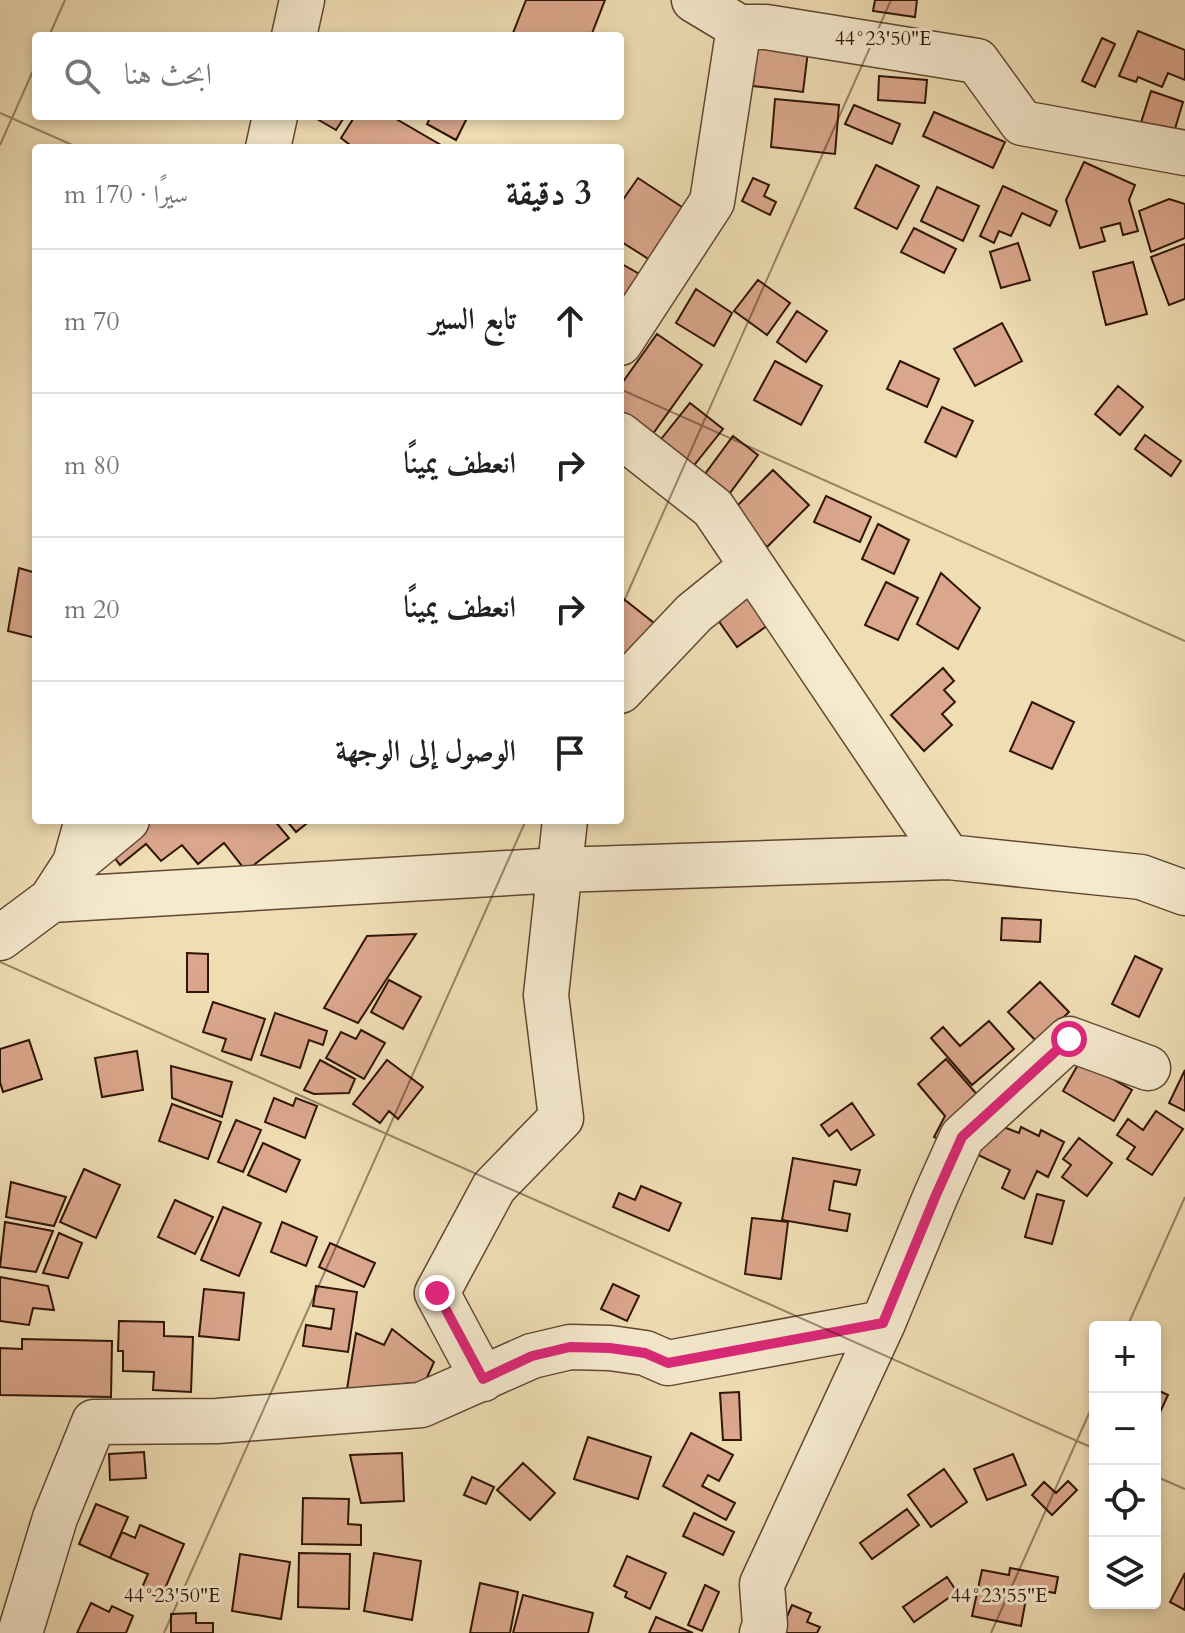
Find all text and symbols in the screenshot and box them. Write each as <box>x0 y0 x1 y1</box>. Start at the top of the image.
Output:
text: 44°23'50"E <box>835 25 931 52</box>
search box <box>32 32 624 120</box>
icon: search <box>60 54 104 98</box>
text: ابحث هنا <box>124 54 212 95</box>
text: 3 دقيقة <box>506 170 592 216</box>
text: سيرًا · 170 m <box>64 177 188 212</box>
text: تابع السير <box>430 299 516 340</box>
icon: ahead <box>548 299 592 343</box>
text: 70 m <box>64 304 120 339</box>
text: انعطف يمينًا <box>403 443 516 484</box>
icon: right <box>548 443 592 487</box>
text: 80 m <box>64 448 120 483</box>
text: انعطف يمينًا <box>403 587 516 628</box>
icon: right <box>548 587 592 631</box>
text: 20 m <box>64 592 120 627</box>
text: الوصول إلى الوجهة <box>336 731 516 772</box>
icon: arrive <box>548 731 592 775</box>
route start <box>1051 1021 1087 1057</box>
route end <box>419 1275 455 1311</box>
map controls <box>1089 1321 1161 1609</box>
button: + <box>1089 1321 1161 1393</box>
button: − <box>1089 1393 1161 1465</box>
button: locate <box>1089 1465 1161 1537</box>
button: layers <box>1089 1537 1161 1609</box>
text: 44°23'50"E <box>124 1582 220 1609</box>
text: 44°23'55"E <box>951 1582 1047 1609</box>

